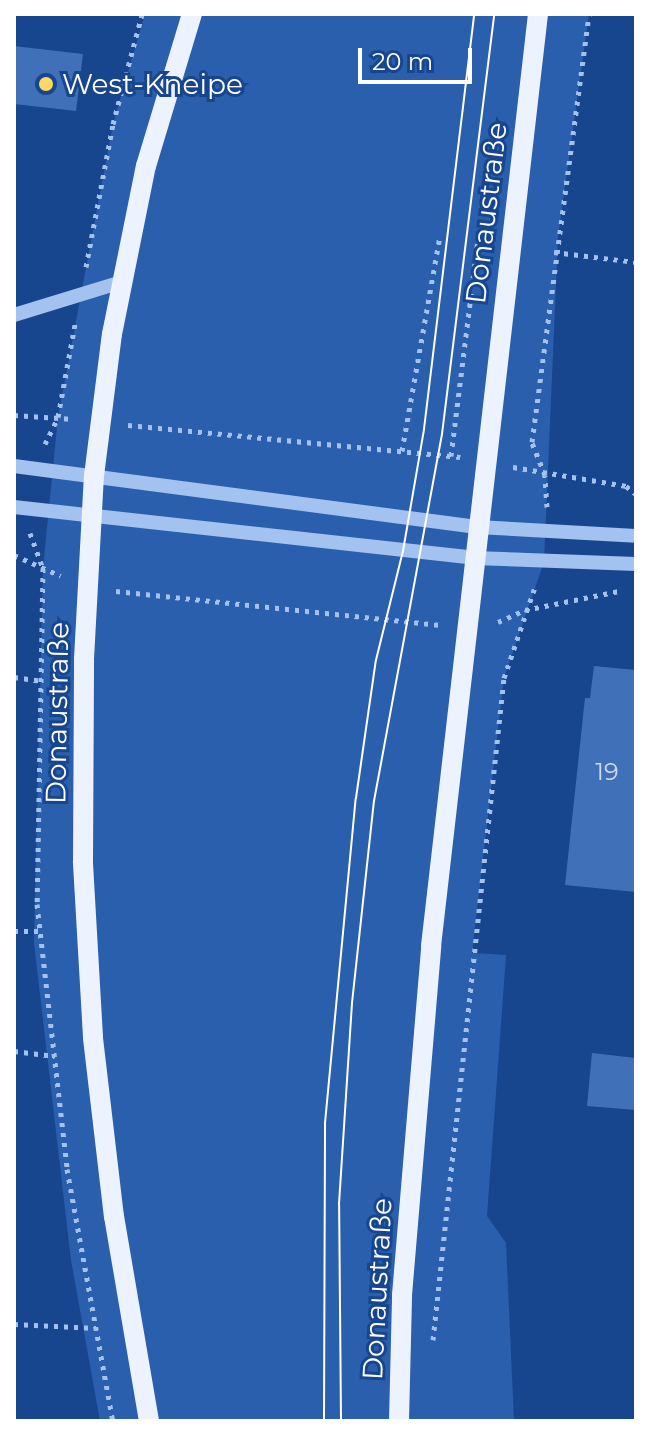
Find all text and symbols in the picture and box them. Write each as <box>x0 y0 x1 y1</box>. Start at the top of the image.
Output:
scale bar <box>362 32 476 82</box>
text: 20 m <box>372 47 433 76</box>
place label: West-Kneipe <box>62 67 243 101</box>
marker: West-Kneipe <box>37 75 55 93</box>
street label: Donaustraße <box>458 121 514 305</box>
street label: Donaustraße <box>39 622 75 804</box>
house number: 19 <box>595 758 619 786</box>
street label: Donaustraße <box>355 1197 399 1381</box>

